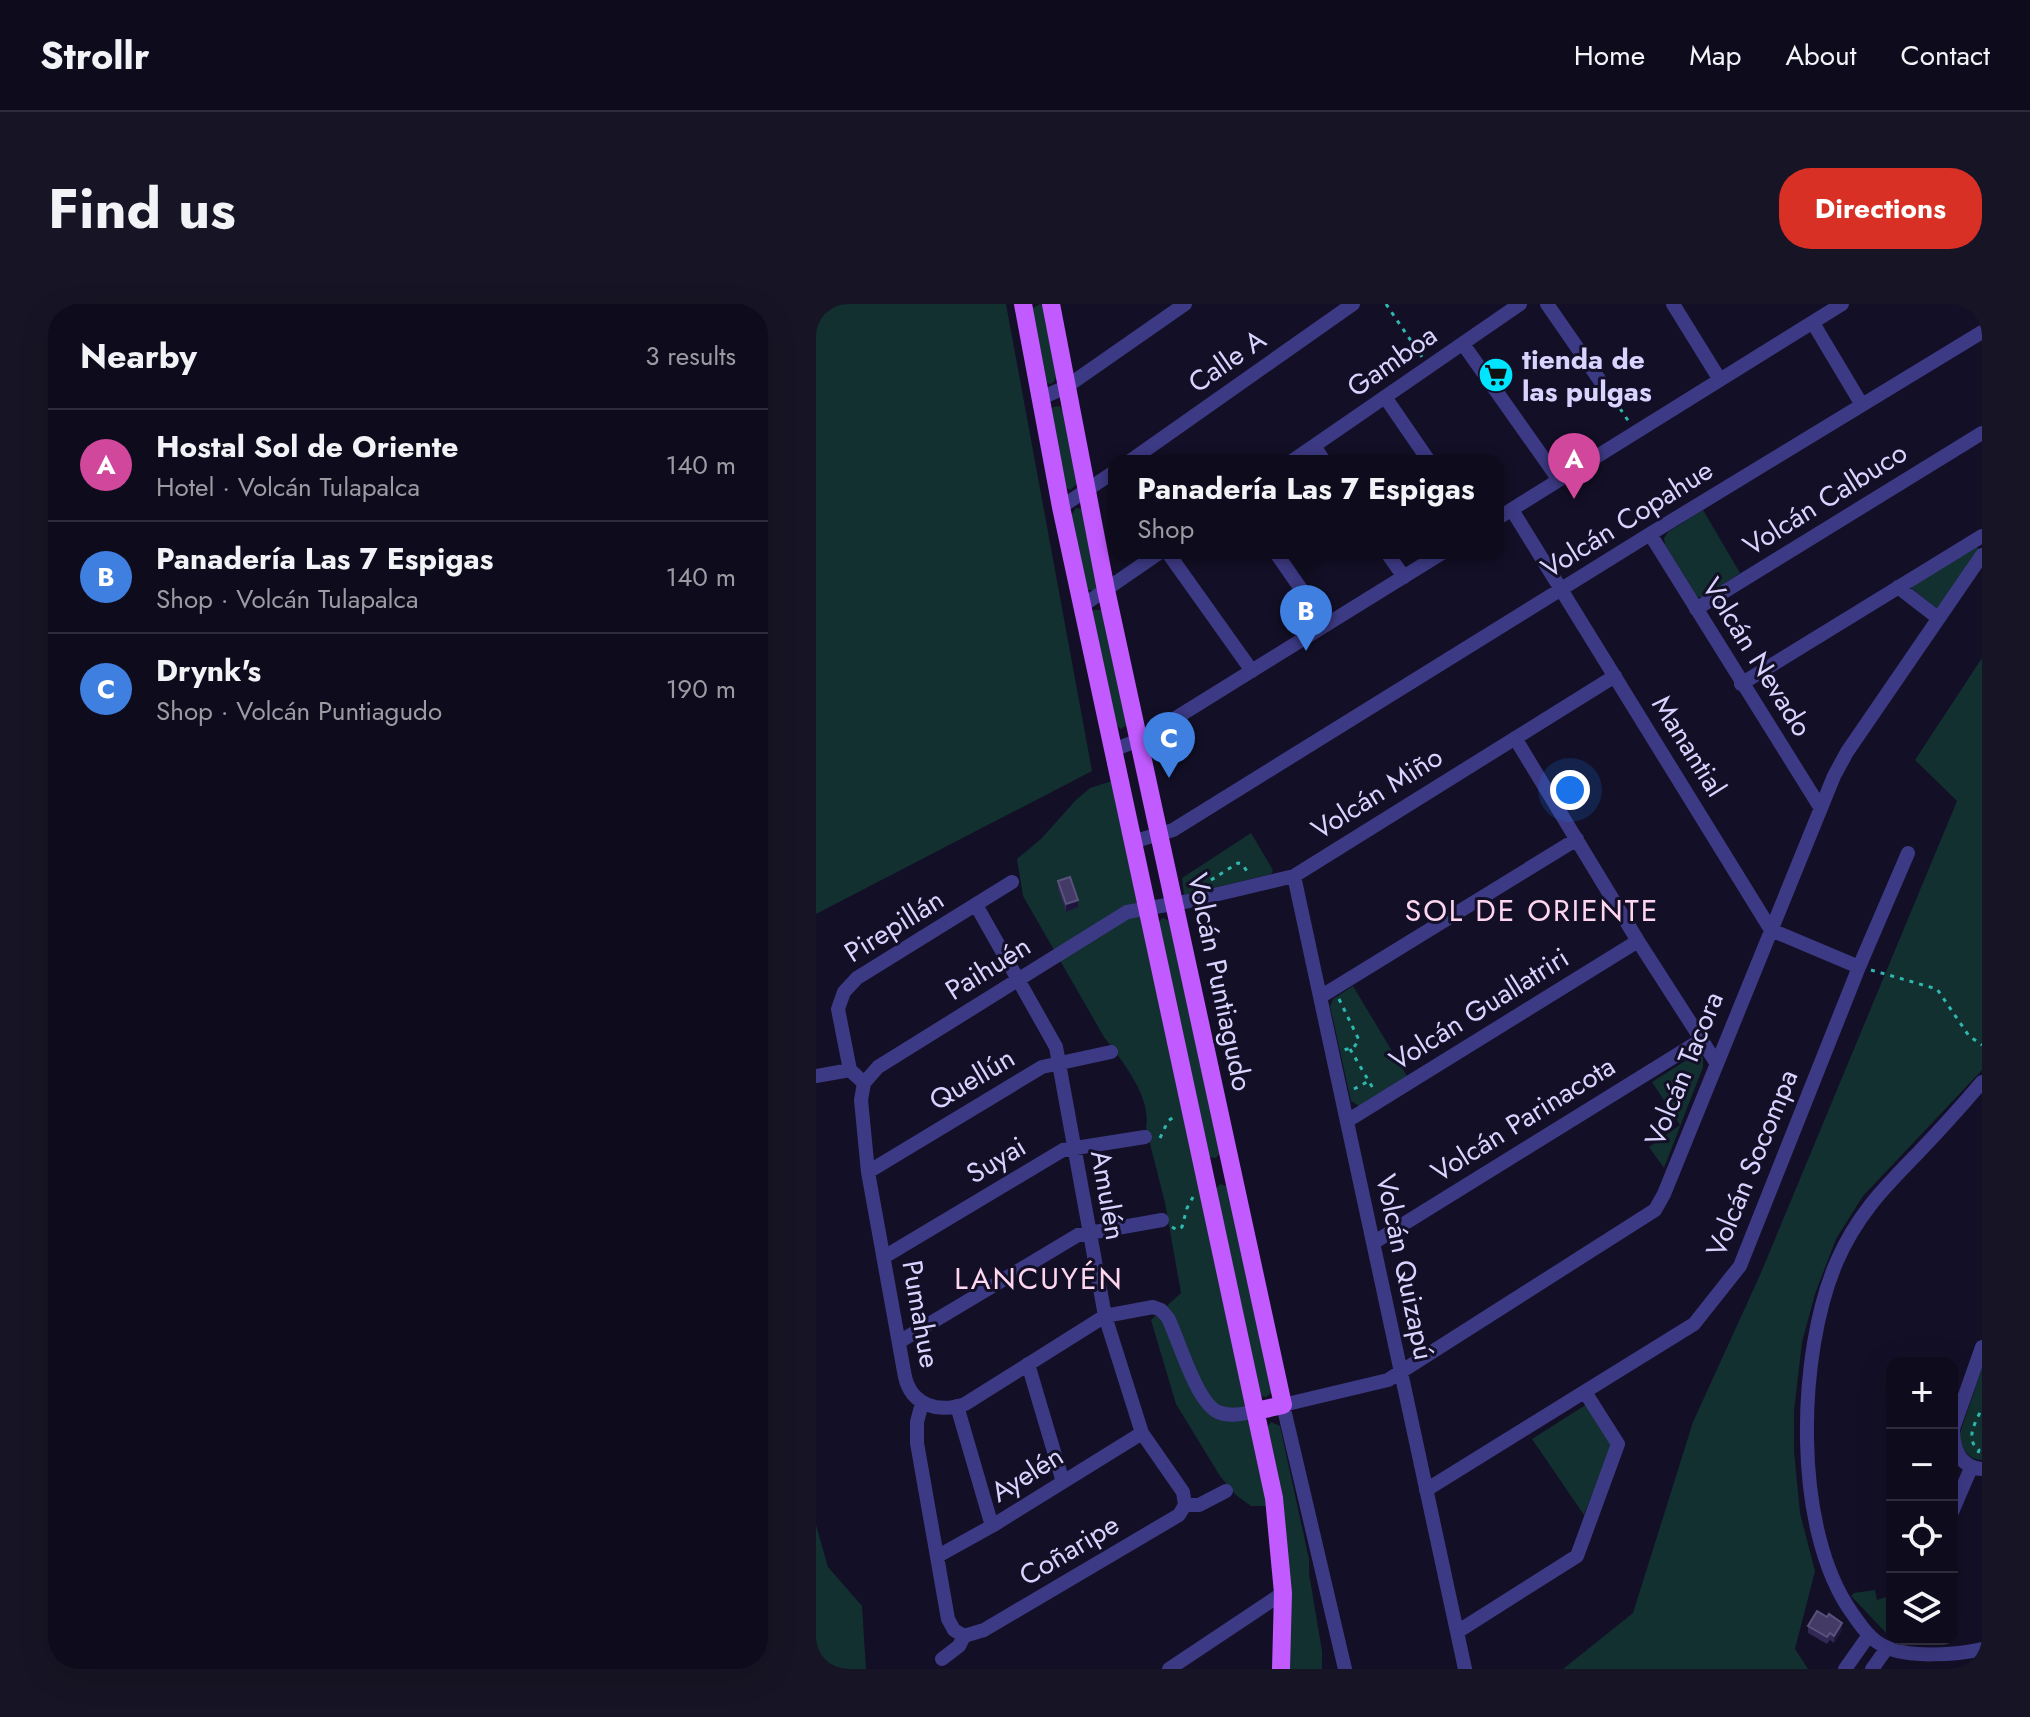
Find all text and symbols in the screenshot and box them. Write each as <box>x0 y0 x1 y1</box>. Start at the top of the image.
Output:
text: Strollr <box>40 28 149 83</box>
text: Home <box>1574 35 1645 76</box>
text: Map <box>1689 35 1741 76</box>
text: About <box>1785 35 1857 76</box>
text: Contact <box>1901 35 1990 76</box>
text: Find us <box>48 168 236 249</box>
button: Directions <box>1779 168 1982 249</box>
street label: Gamboa <box>1339 315 1445 407</box>
street label: Calle A <box>1180 319 1275 403</box>
text: Nearby <box>80 332 197 381</box>
text: 3 results <box>645 337 736 375</box>
place label: tienda de las pulgas <box>1522 339 1652 412</box>
supermarket icon: tienda de las pulgas <box>1477 356 1515 394</box>
text: Hostal Sol de Oriente <box>156 425 458 468</box>
street label: Volcán Calbuco <box>1735 432 1915 566</box>
pin: A <box>1548 433 1600 499</box>
text: A <box>96 446 116 484</box>
text: 140 m <box>665 446 736 484</box>
street label: Volcán Copahue <box>1533 450 1721 588</box>
popup <box>1108 455 1504 559</box>
text: Panadería Las 7 Espigas <box>1137 467 1475 510</box>
text: Hotel · Volcán Tulapalca <box>156 468 420 506</box>
text: Shop <box>1137 510 1194 548</box>
text: Panadería Las 7 Espigas <box>156 537 493 580</box>
text: B <box>97 558 115 596</box>
text: 140 m <box>665 558 736 596</box>
street label: Volcán Nevado <box>1692 569 1822 745</box>
text: Shop · Volcán Tulapalca <box>156 580 418 618</box>
pin: B <box>1280 585 1332 651</box>
text: Drynk's <box>156 649 261 692</box>
text: C <box>97 670 115 708</box>
text: 190 m <box>666 670 736 708</box>
street label: Manantial <box>1642 687 1736 805</box>
text: Shop · Volcán Puntiagudo <box>156 692 442 730</box>
pin: C <box>1143 712 1195 778</box>
street label: Volcán Miño <box>1303 736 1451 850</box>
your location <box>1550 770 1590 810</box>
street label: Volcán Puntiagudo <box>1177 869 1263 1095</box>
street label: Pirepillán <box>836 879 952 973</box>
district label: SOL DE ORIENTE <box>1405 889 1659 932</box>
street label: Paihuén <box>937 926 1039 1010</box>
street label: Volcán Guallatriri <box>1381 937 1577 1081</box>
street label: Volcán Tacora <box>1634 986 1734 1152</box>
street label: Quellún <box>921 1037 1023 1121</box>
street label: Volcán Parinacota <box>1423 1046 1623 1192</box>
street label: Volcán Socompa <box>1696 1063 1808 1263</box>
street label: Suyai <box>958 1126 1034 1194</box>
street label: Amulén <box>1080 1147 1136 1243</box>
street label: Volcán Quizapú <box>1365 1170 1445 1364</box>
street label: Pumahue <box>891 1257 951 1371</box>
district label: LANCUYÉN <box>954 1257 1124 1300</box>
map controls <box>1886 1357 1958 1645</box>
button: + <box>1886 1357 1958 1429</box>
button: − <box>1886 1429 1958 1501</box>
street label: Ayelén <box>983 1436 1071 1512</box>
button: locate <box>1886 1501 1958 1573</box>
street label: Coñaripe <box>1011 1504 1127 1596</box>
button: layers <box>1886 1573 1958 1645</box>

